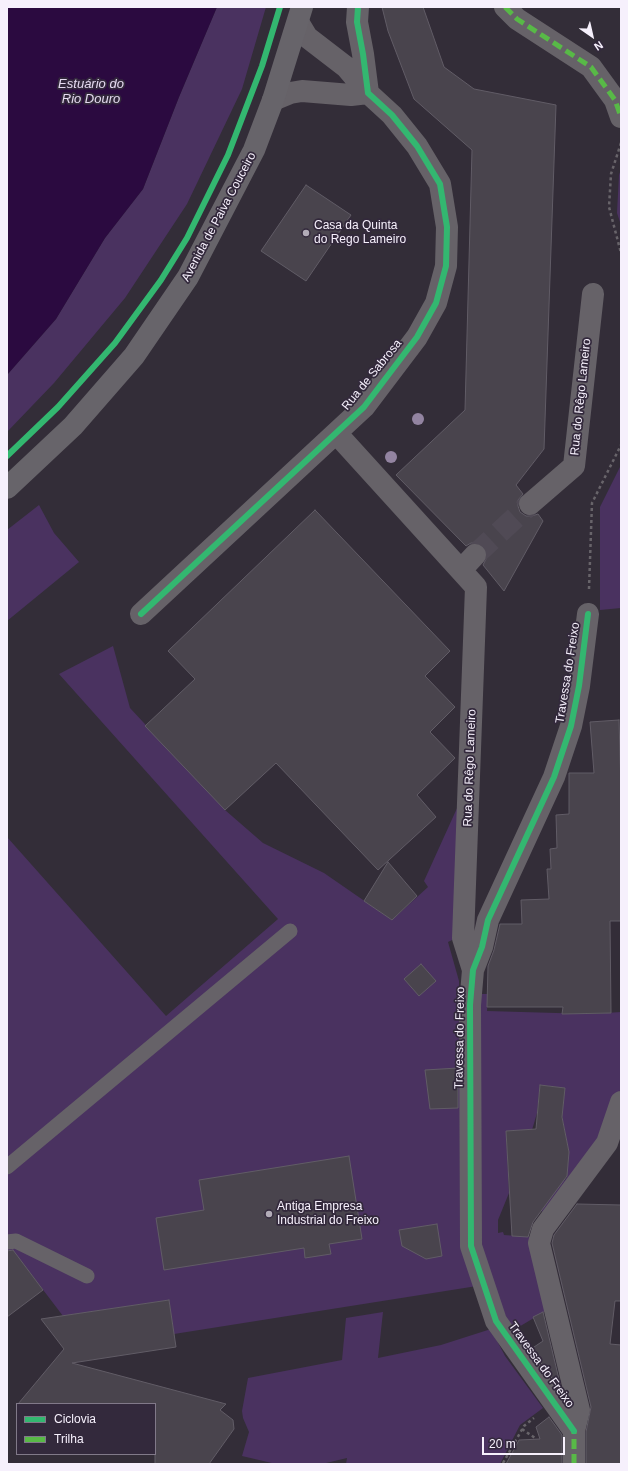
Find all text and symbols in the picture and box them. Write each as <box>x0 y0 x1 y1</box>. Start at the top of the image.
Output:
north arrow <box>572 16 612 56</box>
text: N <box>592 39 605 53</box>
water label: Estuário do Rio Douro <box>58 76 124 107</box>
street label: Avenida de Paiva Couceiro <box>179 150 259 284</box>
place label: Casa da Quinta do Rego Lameiro <box>314 219 406 247</box>
marker: Casa da Quinta do Rego Lameiro <box>301 228 311 238</box>
street label: Rua de Sabrosa <box>339 337 405 413</box>
street label: Rua do Rêgo Lameiro <box>568 338 594 456</box>
street label: Travessa do Freixo <box>553 621 583 725</box>
street label: Rua do Rêgo Lameiro <box>461 709 479 827</box>
street label: Travessa do Freixo <box>452 987 468 1089</box>
place label: Antiga Empresa Industrial do Freixo <box>277 1200 379 1228</box>
marker: Antiga Empresa Industrial do Freixo <box>264 1209 274 1219</box>
street label: Travessa do Freixo <box>505 1319 577 1411</box>
legend <box>16 1403 156 1455</box>
text: Ciclovia <box>54 1412 96 1426</box>
scale bar <box>484 1429 567 1455</box>
text: Trilha <box>54 1432 84 1446</box>
text: 20 m <box>489 1437 516 1451</box>

